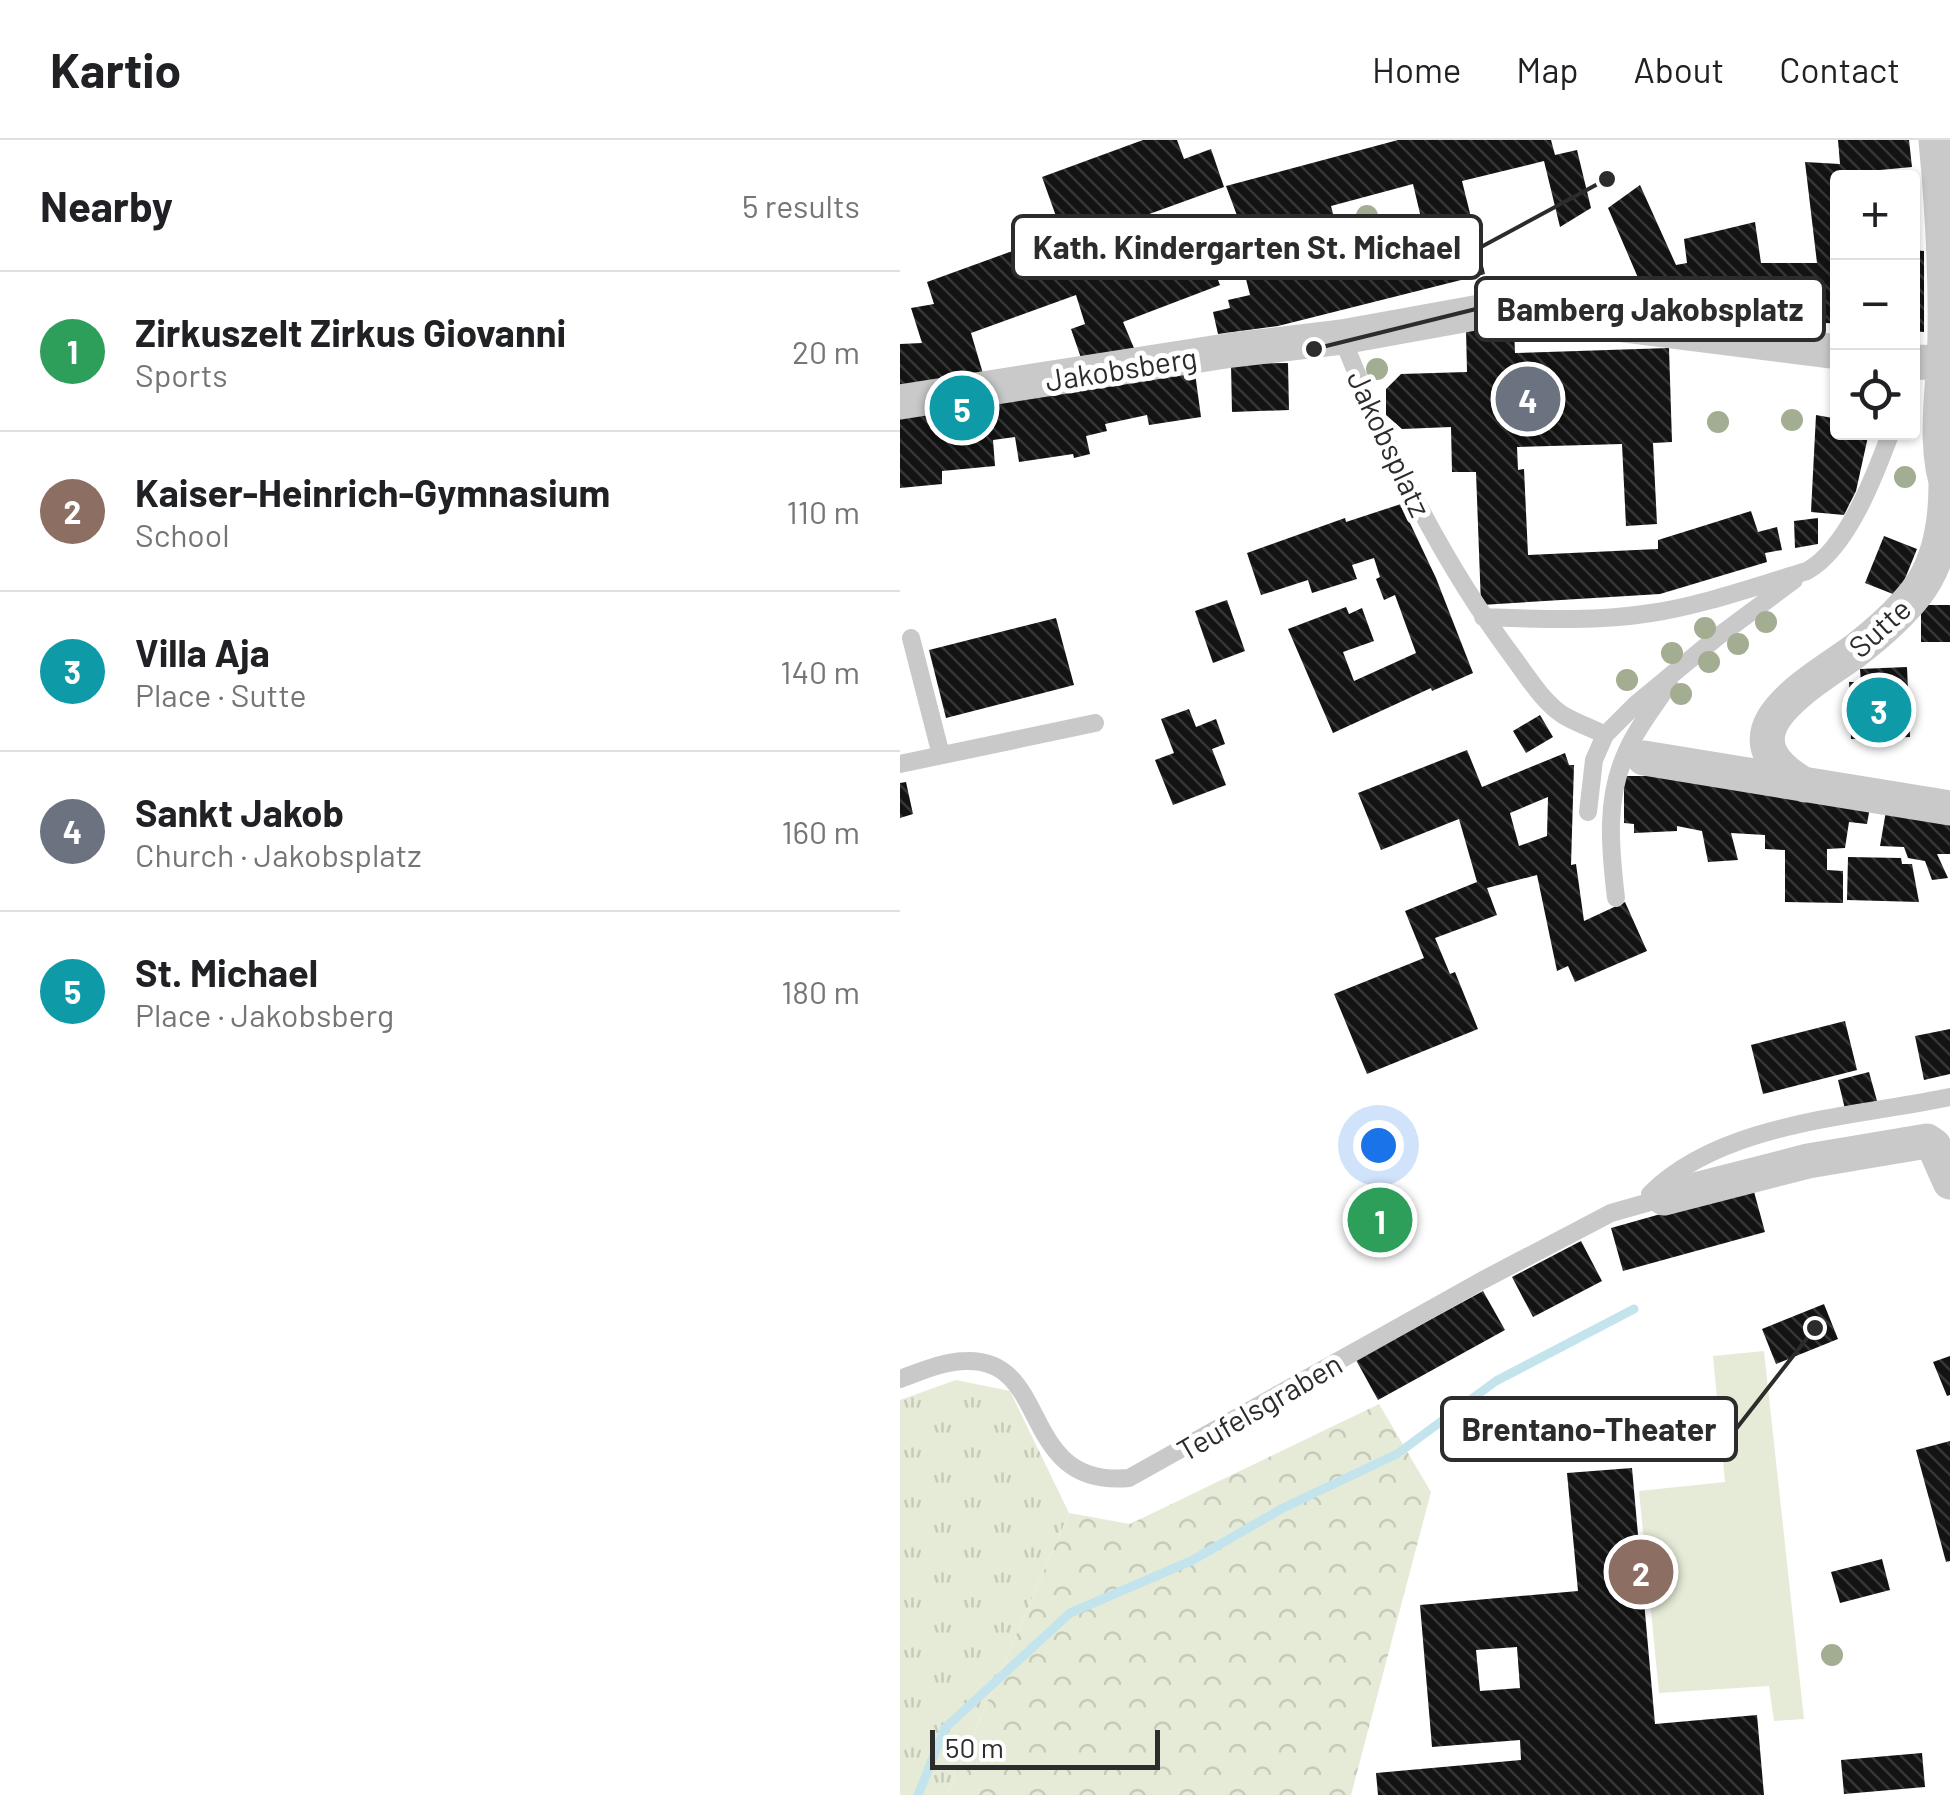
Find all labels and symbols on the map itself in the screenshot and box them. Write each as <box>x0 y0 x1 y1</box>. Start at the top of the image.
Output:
callout: Kath. Kindergarten St. Michael <box>1013 216 1481 278</box>
text: Kath. Kindergarten St. Michael <box>1033 227 1461 265</box>
callout: Bamberg Jakobsplatz <box>1476 278 1824 340</box>
text: Bamberg Jakobsplatz <box>1496 289 1804 327</box>
street label: Jakobsberg <box>1043 338 1199 398</box>
pin: 4 <box>1496 362 1560 436</box>
street label: Jakobsplatz <box>1340 364 1440 522</box>
pin: 5 <box>930 370 994 446</box>
street label: Sutte <box>1841 590 1917 664</box>
pin: 3 <box>1846 672 1912 748</box>
your location <box>1353 1120 1404 1171</box>
pin: 1 <box>1348 1182 1412 1258</box>
street label: Teufelsgraben <box>1170 1344 1348 1468</box>
callout: Brentano-Theater <box>1442 1398 1736 1460</box>
text: Brentano-Theater <box>1462 1409 1716 1447</box>
pin: 2 <box>1608 1534 1674 1610</box>
scale bar <box>930 1725 1160 1770</box>

